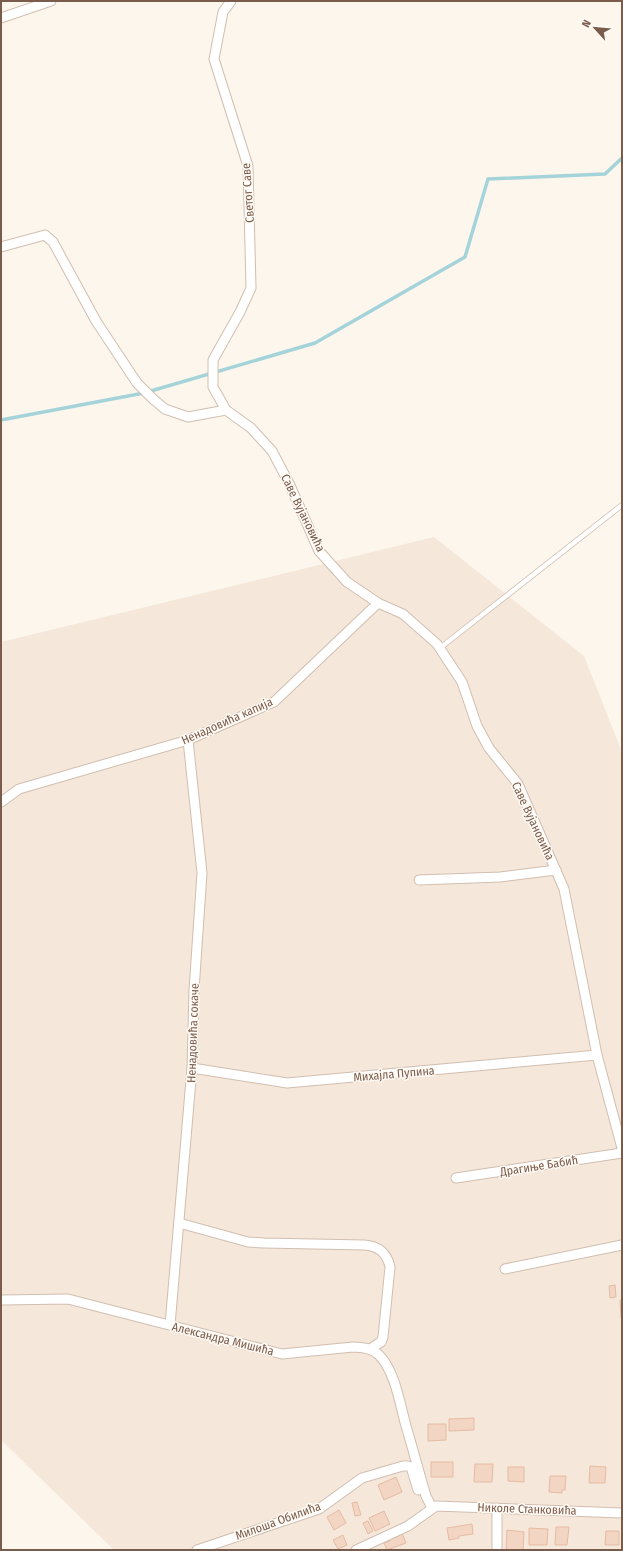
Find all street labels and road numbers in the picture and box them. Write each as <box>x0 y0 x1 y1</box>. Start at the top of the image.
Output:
street label: Светог Саве <box>239 163 257 223</box>
street label: Саве Вујановића <box>278 472 328 554</box>
street label: Ненадовића капија <box>179 695 275 747</box>
street label: Саве Вујановића <box>509 780 557 863</box>
street label: Ненадовића сокаче <box>184 983 202 1083</box>
street label: Михајла Пупина <box>353 1063 435 1085</box>
street label: Драгиње Бабић <box>498 1153 579 1179</box>
street label: Александра Мишића <box>171 1320 276 1358</box>
street label: Милоша Обилића <box>233 1499 323 1543</box>
street label: Николе Станковића <box>477 1500 577 1518</box>

